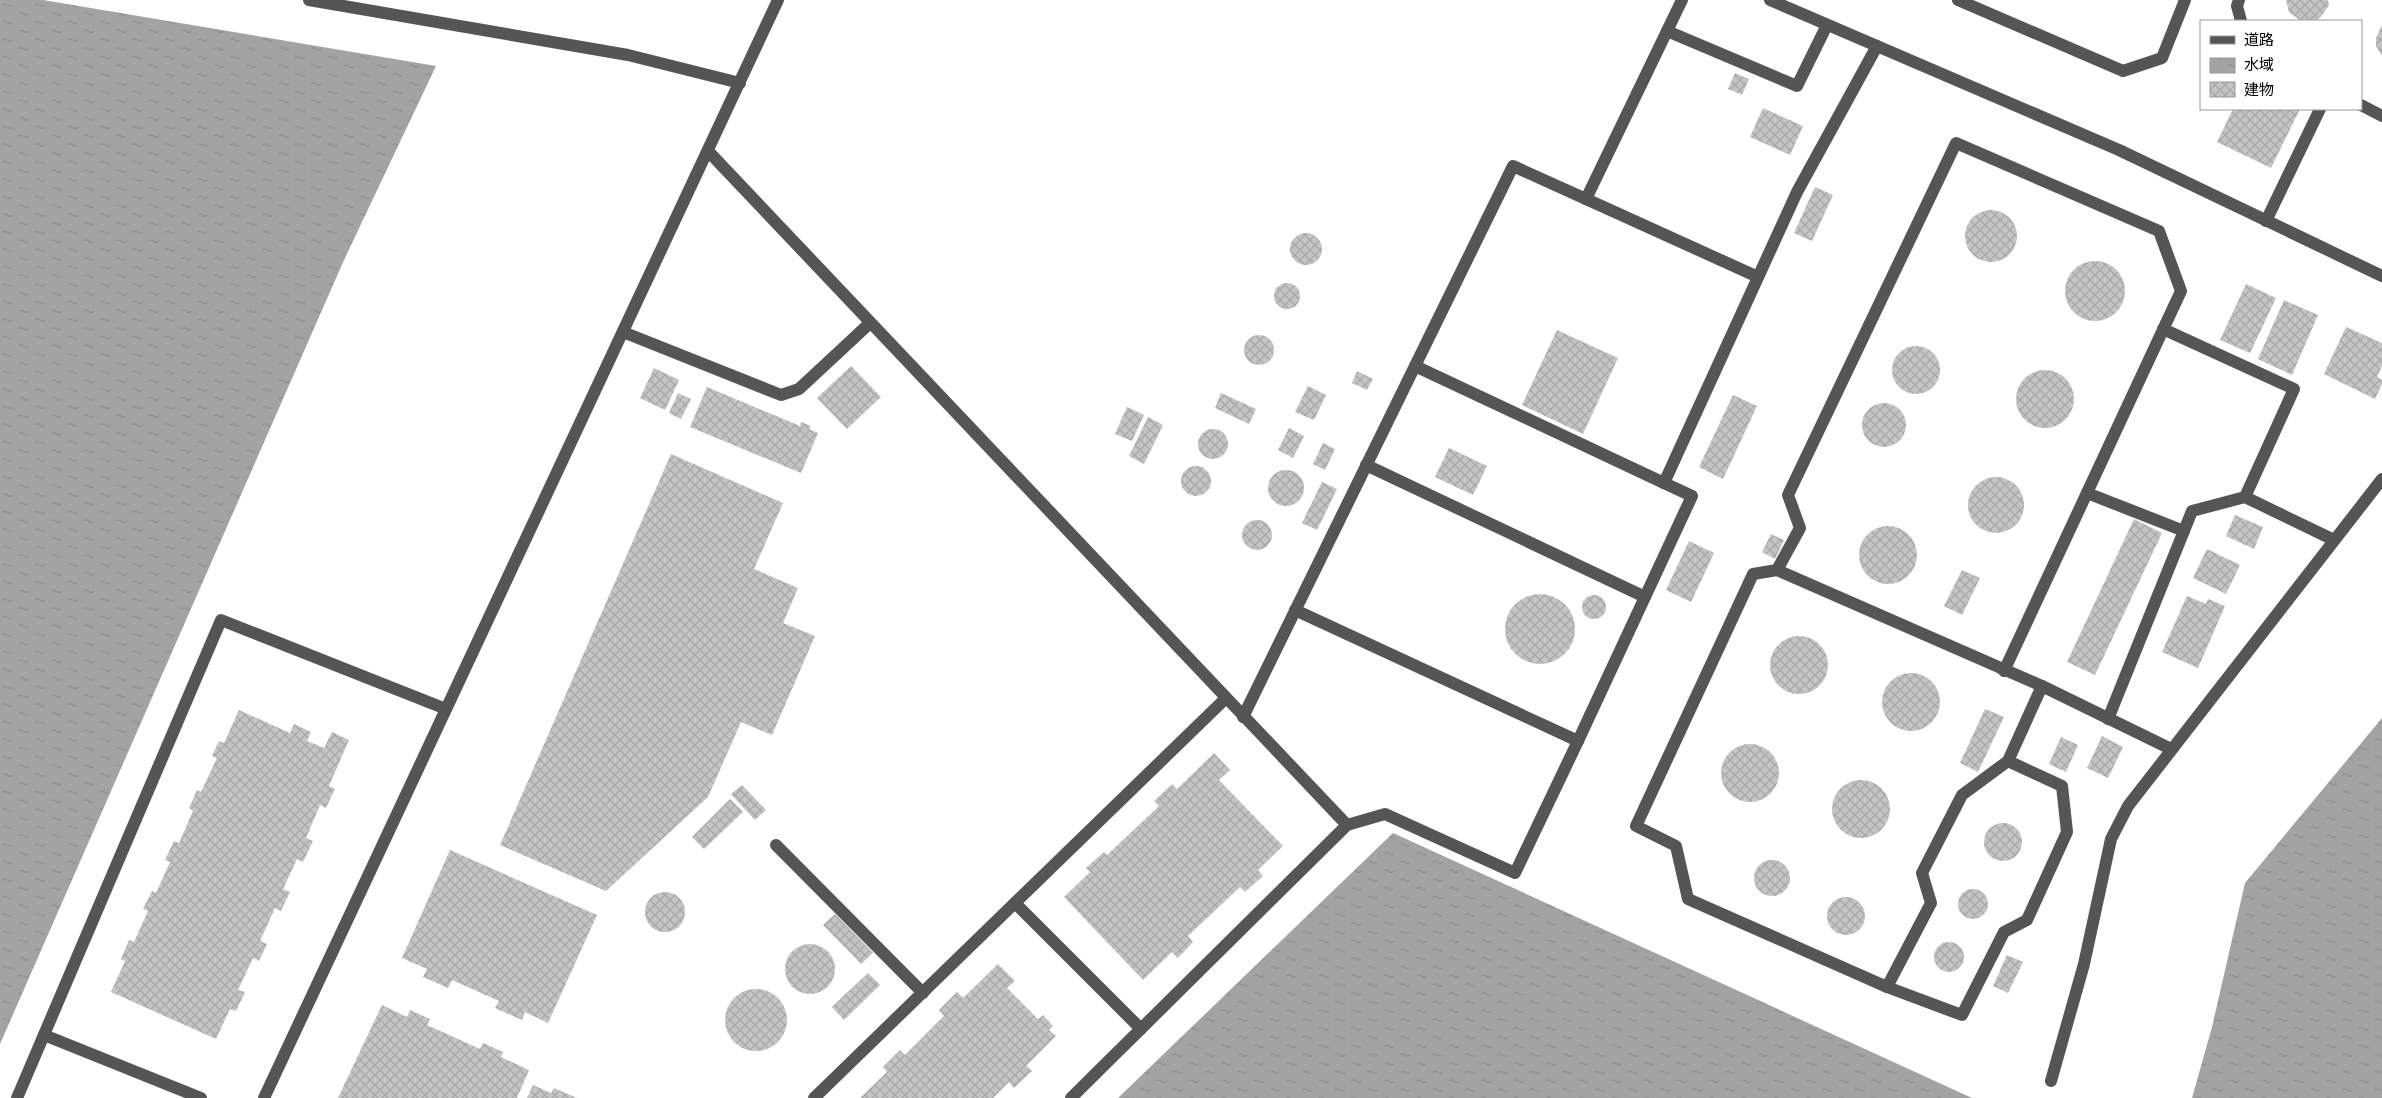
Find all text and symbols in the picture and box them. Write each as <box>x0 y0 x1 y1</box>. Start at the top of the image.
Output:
legend <box>2200 20 2362 110</box>
text: 道路 <box>2244 31 2274 49</box>
text: 水域 <box>2244 56 2274 74</box>
text: 建物 <box>2244 81 2274 99</box>

